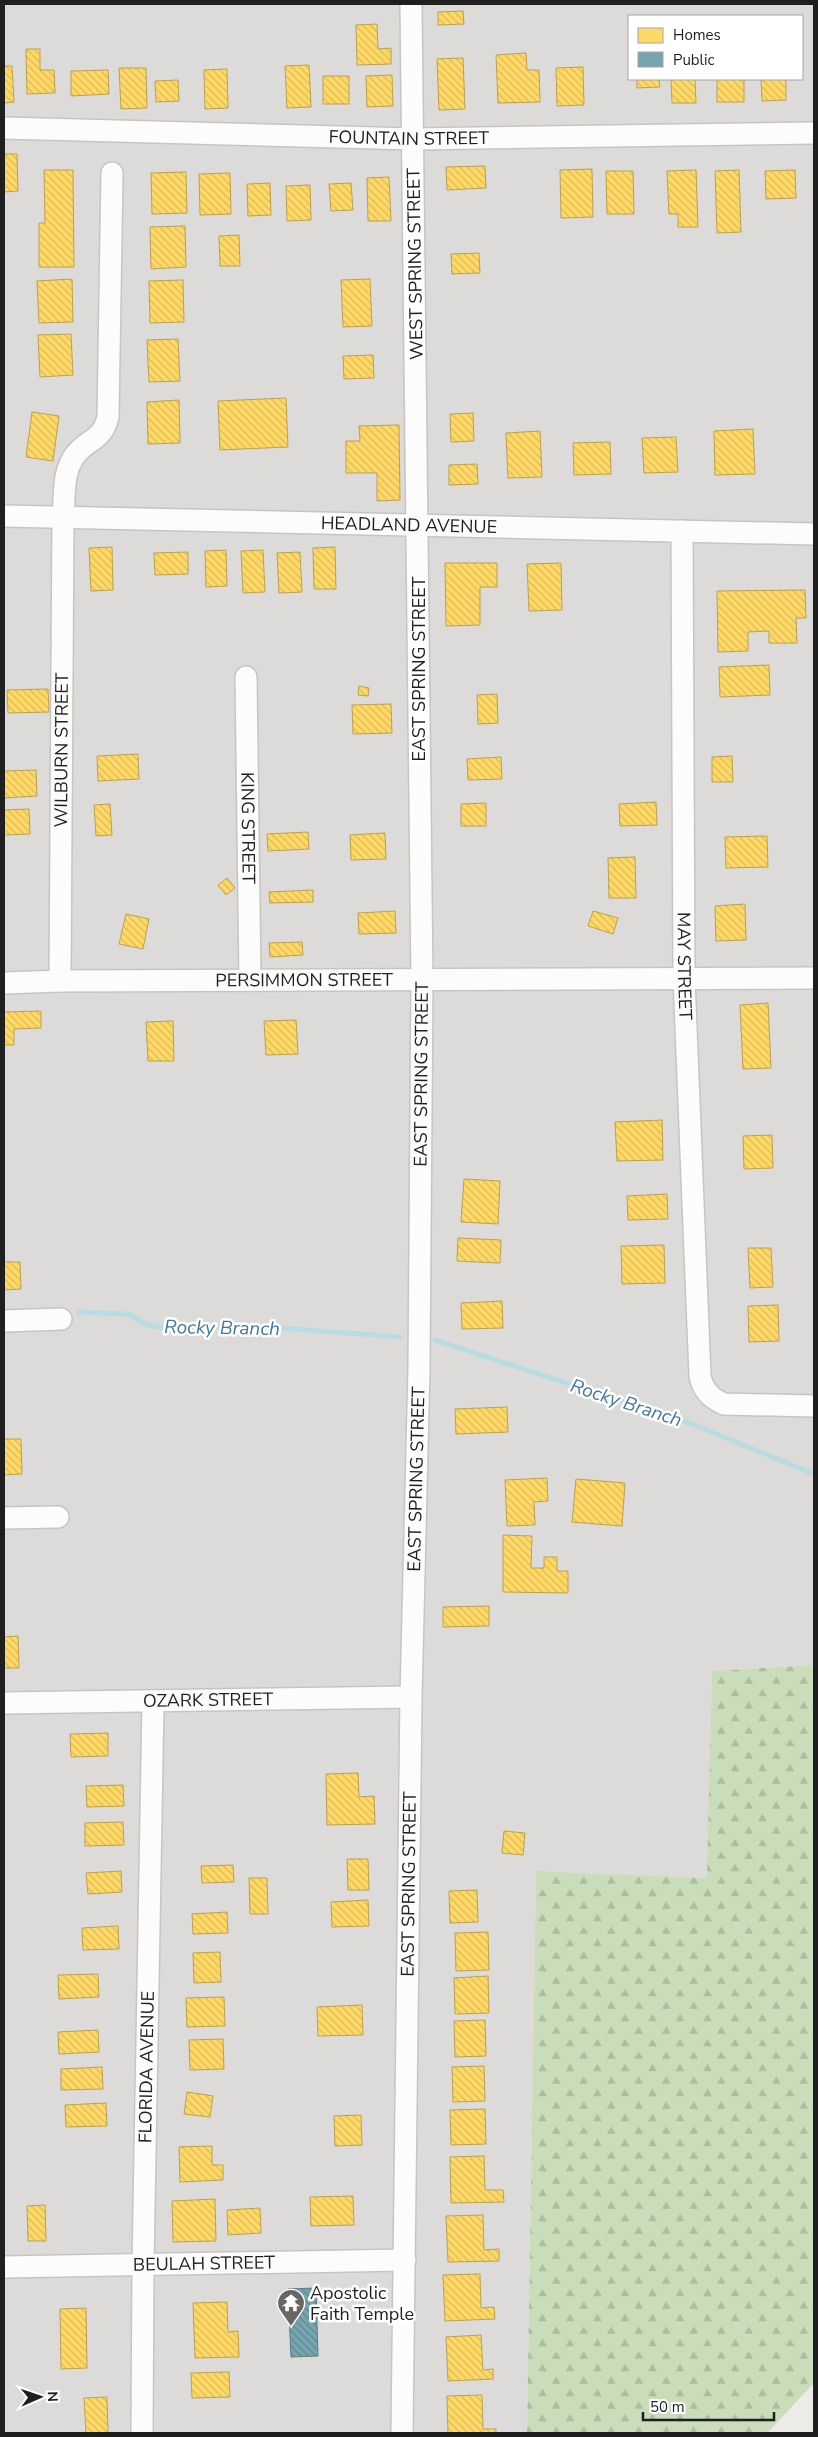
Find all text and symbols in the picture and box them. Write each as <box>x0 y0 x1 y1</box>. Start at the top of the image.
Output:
legend <box>628 15 803 80</box>
text: Homes <box>673 25 721 45</box>
text: Public <box>673 50 714 70</box>
street label: FOUNTAIN STREET <box>328 125 489 151</box>
street label: WEST SPRING STREET <box>401 168 429 360</box>
street label: HEADLAND AVENUE <box>321 511 497 539</box>
street label: EAST SPRING STREET <box>407 576 431 761</box>
street label: WILBURN STREET <box>49 672 74 827</box>
street label: KING STREET <box>235 772 261 884</box>
street label: MAY STREET <box>672 912 698 1021</box>
street label: PERSIMMON STREET <box>215 968 393 992</box>
street label: EAST SPRING STREET <box>409 981 434 1167</box>
water label: Rocky Branch <box>164 1314 280 1342</box>
water label: Rocky Branch <box>567 1373 685 1433</box>
street label: EAST SPRING STREET <box>402 1386 431 1572</box>
street label: OZARK STREET <box>143 1687 273 1713</box>
street label: EAST SPRING STREET <box>396 1791 422 1977</box>
street label: FLORIDA AVENUE <box>133 1991 160 2143</box>
street label: BEULAH STREET <box>133 2250 275 2277</box>
place label: Apostolic Faith Temple <box>310 2281 414 2326</box>
temple icon: Apostolic Faith Temple <box>276 2288 306 2327</box>
north arrow <box>15 2372 65 2422</box>
scale bar <box>643 2390 774 2422</box>
text: N <box>43 2391 62 2402</box>
text: 50 m <box>650 2397 685 2417</box>

